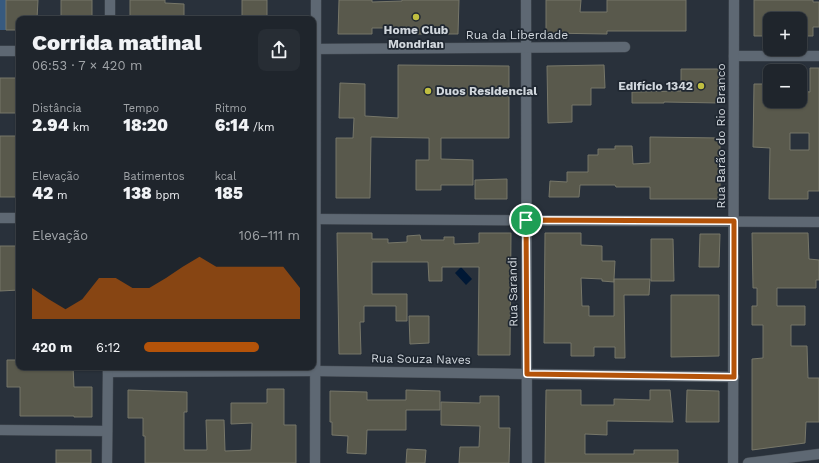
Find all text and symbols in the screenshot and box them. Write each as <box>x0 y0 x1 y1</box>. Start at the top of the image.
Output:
marker: Home Club Mondrian <box>411 12 421 22</box>
map controls <box>763 12 807 108</box>
button: + <box>763 12 807 56</box>
place label: Home Club Mondrian <box>384 23 449 51</box>
street label: Rua da Liberdade <box>466 28 568 42</box>
button: share <box>258 29 300 71</box>
text: Corrida matinal <box>32 30 202 55</box>
text: 06:53 · 7 × 420 m <box>32 58 142 73</box>
street label: Rua Barão do Rio Branco <box>714 63 728 209</box>
button: − <box>763 64 807 108</box>
place label: Edifício 1342 <box>618 79 693 93</box>
marker: Edifício 1342 <box>696 81 706 91</box>
place label: Duos Residencial <box>436 84 537 98</box>
marker: Duos Residencial <box>423 86 433 96</box>
text: Distância <box>32 102 82 115</box>
text: Tempo <box>123 102 159 115</box>
text: Ritmo <box>215 102 247 115</box>
text: 2.94 <box>32 115 69 135</box>
text: 18:20 <box>123 115 168 135</box>
text: 6:14 <box>215 115 249 135</box>
text: km <box>69 121 89 134</box>
text: /km <box>249 121 274 134</box>
text: Elevação <box>32 170 79 183</box>
text: Batimentos <box>123 170 185 183</box>
text: kcal <box>215 170 236 183</box>
text: 42 <box>32 183 53 203</box>
text: 138 <box>123 183 152 203</box>
text: 185 <box>215 183 243 203</box>
text: m <box>53 189 67 202</box>
text: bpm <box>152 189 180 202</box>
pin <box>509 203 543 237</box>
icon: arrive <box>515 209 537 231</box>
text: Elevação <box>32 228 88 243</box>
text: 106–111 m <box>239 228 300 243</box>
street label: Rua Sarandi <box>505 257 521 327</box>
text: 420 m <box>32 340 72 355</box>
text: 6:12 <box>96 340 120 355</box>
street label: Rua Souza Naves <box>371 351 471 367</box>

